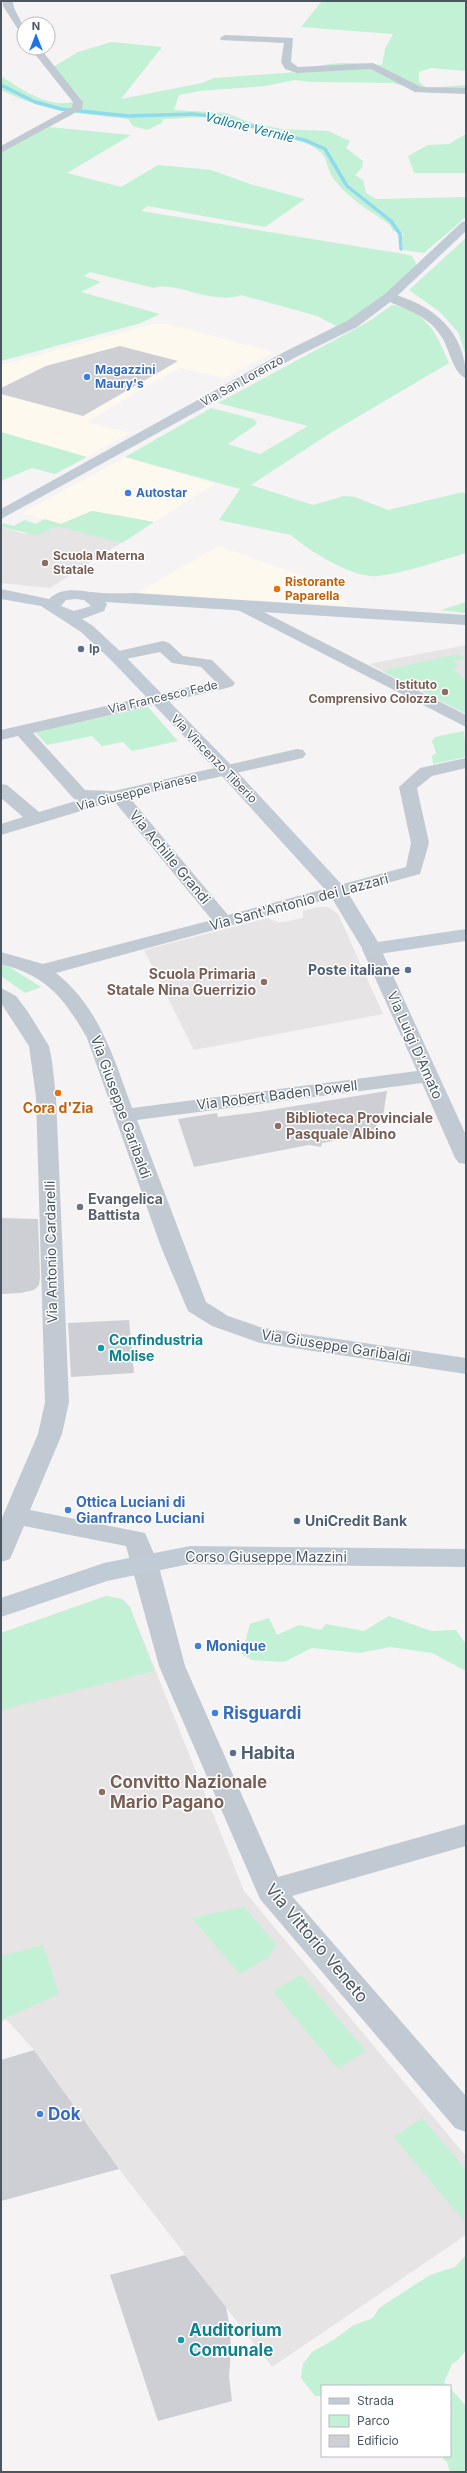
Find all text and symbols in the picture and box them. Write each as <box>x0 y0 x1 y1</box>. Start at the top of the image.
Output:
north arrow <box>16 16 56 56</box>
text: N <box>32 19 40 33</box>
water label: Vallone Vernile <box>204 108 296 146</box>
street label: Via San Lorenzo <box>198 352 286 409</box>
place label: Magazzini Maury's <box>95 362 155 391</box>
marker: Magazzini Maury's <box>82 372 92 382</box>
place label: Autostar <box>136 485 187 500</box>
marker: Autostar <box>123 488 133 498</box>
place label: Scuola Materna Statale <box>53 548 145 577</box>
marker: Scuola Materna Statale <box>40 558 50 568</box>
place label: Ristorante Paparella <box>285 574 345 603</box>
marker: Ristorante Paparella <box>272 584 282 594</box>
place label: Ip <box>89 641 100 656</box>
marker: Ip <box>76 644 86 654</box>
street label: Via Francesco Fede <box>107 677 219 716</box>
place label: Istituto Comprensivo Colozza <box>309 677 437 706</box>
marker: Istituto Comprensivo Colozza <box>440 687 450 697</box>
street label: Via Vincenzo Tiberio <box>168 711 261 806</box>
street label: Via Giuseppe Pianese <box>75 769 199 814</box>
street label: Via Achille Grandi <box>126 806 214 907</box>
street label: Via Sant'Antonio dei Lazzari <box>208 869 390 934</box>
place label: Poste italiane <box>308 961 400 978</box>
place label: Scuola Primaria Statale Nina Guerrizio <box>107 965 256 998</box>
marker: Poste italiane <box>403 965 413 975</box>
marker: Scuola Primaria Statale Nina Guerrizio <box>259 977 269 987</box>
street label: Via Luigi D'Amato <box>384 988 447 1101</box>
street label: Via Giuseppe Garibaldi <box>88 1033 155 1181</box>
street label: Via Robert Baden Powell <box>196 1076 358 1113</box>
marker: Cora d'Zia <box>53 1088 63 1098</box>
place label: Cora d'Zia <box>23 1099 93 1116</box>
place label: Biblioteca Provinciale Pasquale Albino <box>286 1109 433 1142</box>
marker: Biblioteca Provinciale Pasquale Albino <box>273 1121 283 1131</box>
street label: Via Antonio Cardarelli <box>41 1181 60 1323</box>
place label: Evangelica Battista <box>88 1190 163 1223</box>
marker: Evangelica Battista <box>75 1202 85 1212</box>
street label: Via Giuseppe Garibaldi <box>260 1325 412 1366</box>
place label: Confindustria Molise <box>109 1331 203 1364</box>
marker: Confindustria Molise <box>96 1343 106 1353</box>
place label: Ottica Luciani di Gianfranco Luciani <box>76 1493 205 1526</box>
marker: Ottica Luciani di Gianfranco Luciani <box>63 1505 73 1515</box>
place label: UniCredit Bank <box>305 1512 408 1529</box>
marker: UniCredit Bank <box>292 1516 302 1526</box>
street label: Corso Giuseppe Mazzini <box>185 1548 347 1565</box>
place label: Monique <box>206 1637 266 1654</box>
marker: Monique <box>193 1641 203 1651</box>
place label: Risguardi <box>223 1703 301 1723</box>
marker: Risguardi <box>210 1708 220 1718</box>
place label: Habita <box>241 1743 295 1763</box>
marker: Habita <box>228 1748 238 1758</box>
place label: Convitto Nazionale Mario Pagano <box>110 1772 267 1812</box>
marker: Convitto Nazionale Mario Pagano <box>97 1787 107 1797</box>
street label: Via Vittorio Veneto <box>262 1880 372 2006</box>
place label: Dok <box>48 2104 81 2124</box>
marker: Dok <box>35 2109 45 2119</box>
place label: Auditorium Comunale <box>189 2320 282 2360</box>
marker: Auditorium Comunale <box>176 2335 186 2345</box>
legend <box>321 2385 451 2457</box>
text: Strada <box>357 2393 394 2408</box>
text: Parco <box>357 2413 390 2428</box>
text: Edificio <box>357 2433 399 2448</box>

